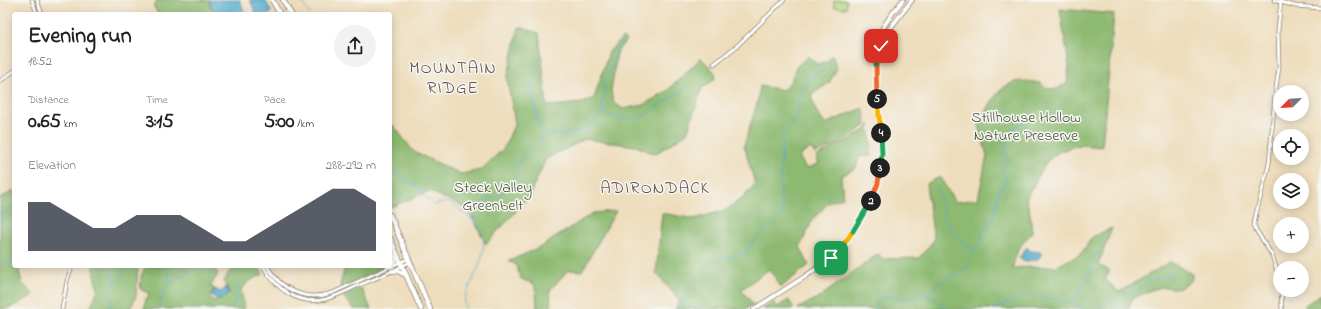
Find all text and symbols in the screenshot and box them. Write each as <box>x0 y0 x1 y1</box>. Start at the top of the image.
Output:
text: Evening run <box>28 21 132 53</box>
button: share <box>334 25 376 67</box>
pin <box>864 29 898 63</box>
icon: check <box>870 35 892 57</box>
text: 18:52 <box>28 52 52 71</box>
district label: MOUNTAIN RIDGE <box>409 56 497 101</box>
north arrow <box>1273 85 1309 121</box>
map controls <box>1273 85 1309 297</box>
pin: 5 <box>867 89 887 109</box>
text: 5 <box>874 91 880 107</box>
text: Distance <box>28 92 69 108</box>
text: Time <box>146 92 168 108</box>
text: Pace <box>264 92 285 108</box>
park label: Stillhouse Hollow Nature Preserve <box>971 106 1081 148</box>
text: 0.65 <box>28 108 61 137</box>
text: 3:15 <box>146 108 174 137</box>
text: 5:00 <box>264 108 294 137</box>
text: km <box>61 116 77 132</box>
text: /km <box>294 116 314 132</box>
pin: 4 <box>871 123 891 143</box>
text: 4 <box>879 125 883 141</box>
button: locate <box>1273 129 1309 165</box>
text: Elevation <box>28 156 76 175</box>
text: 288–292 m <box>326 156 376 175</box>
pin: 3 <box>870 158 890 178</box>
text: 3 <box>878 160 882 176</box>
button: layers <box>1273 173 1309 209</box>
park label: Steck Valley Greenbelt <box>454 176 532 218</box>
district label: ADIRONDACK <box>600 176 710 201</box>
pin: 2 <box>861 191 881 211</box>
text: 2 <box>868 193 874 209</box>
button: + <box>1273 217 1309 253</box>
pin <box>814 241 848 275</box>
icon: arrive <box>820 247 842 269</box>
button: − <box>1273 261 1309 297</box>

